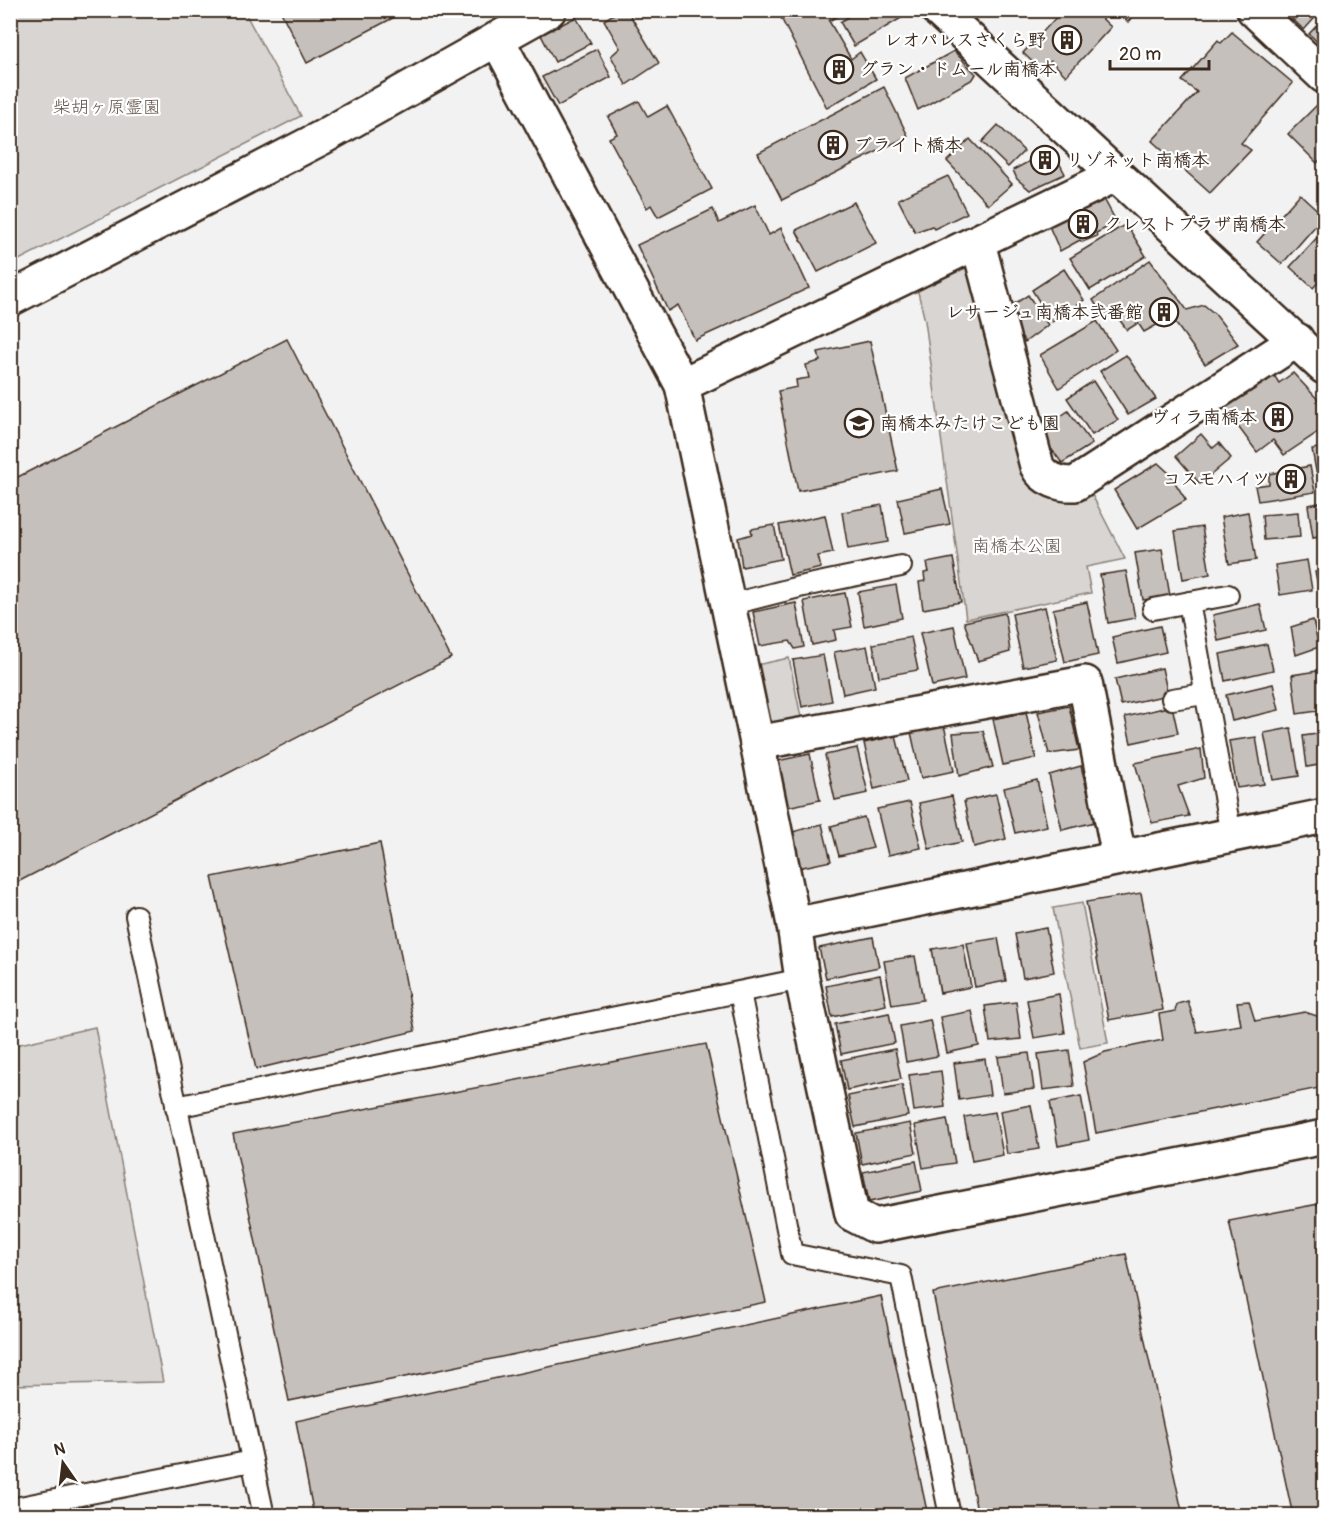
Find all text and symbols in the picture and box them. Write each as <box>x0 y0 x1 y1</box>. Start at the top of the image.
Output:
building icon: レオパレスさくら野 <box>1051 24 1083 56</box>
place label: レオパレスさくら野 <box>884 29 1046 52</box>
scale bar <box>1110 33 1209 71</box>
text: 20 m <box>1119 43 1161 66</box>
building icon: グラン・ドムール南橋本 <box>823 53 855 85</box>
place label: グラン・ドムール南橋本 <box>860 58 1057 81</box>
park label: 柴胡ヶ原霊園 <box>53 96 161 119</box>
building icon: ブライト橋本 <box>817 129 849 161</box>
place label: ブライト橋本 <box>854 134 962 157</box>
building icon: リゾネット南橋本 <box>1029 144 1061 176</box>
place label: リゾネット南橋本 <box>1066 149 1209 172</box>
building icon: クレストプラザ南橋本 <box>1067 208 1099 240</box>
place label: クレストプラザ南橋本 <box>1104 213 1285 236</box>
building icon: レサージュ南橋本弐番館 <box>1148 296 1180 328</box>
place label: レサージュ南橋本弐番館 <box>946 301 1143 324</box>
building icon: ヴィラ南橋本 <box>1262 401 1294 433</box>
place label: ヴィラ南橋本 <box>1151 406 1257 429</box>
school or university icon: 南橋本みたけこども園 <box>843 407 875 439</box>
place label: 南橋本みたけこども園 <box>880 412 1060 435</box>
building icon: コスモハイツ <box>1275 463 1307 495</box>
place label: コスモハイツ <box>1163 468 1270 491</box>
park label: 南橋本公園 <box>972 535 1062 558</box>
north arrow <box>33 1433 93 1493</box>
text: N <box>52 1438 67 1460</box>

